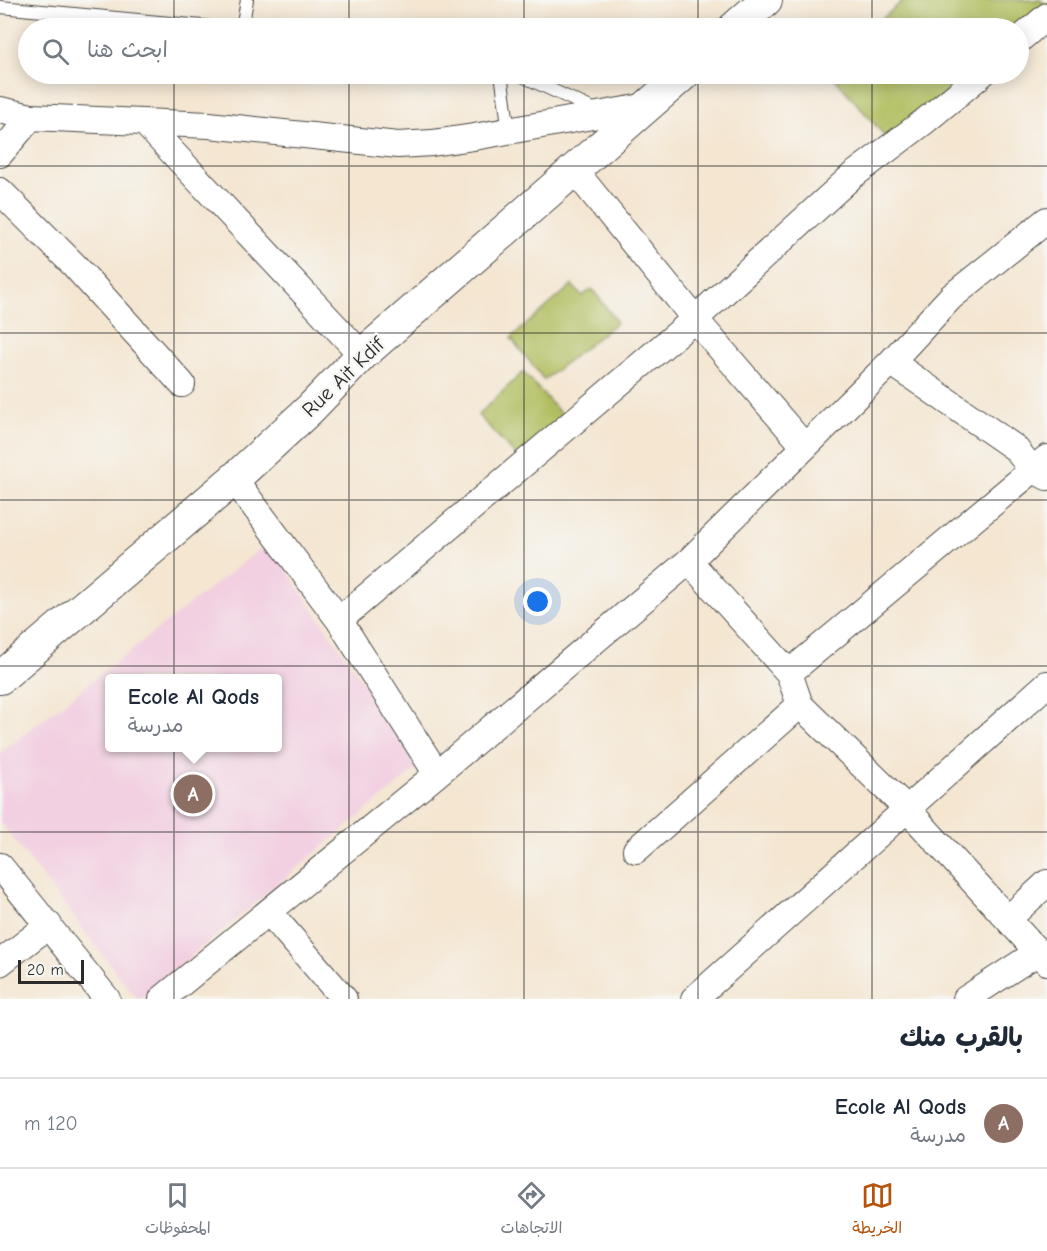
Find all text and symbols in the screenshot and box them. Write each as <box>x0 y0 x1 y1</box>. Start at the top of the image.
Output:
search box <box>18 18 1029 84</box>
icon: search <box>39 35 72 68</box>
text: ابحث هنا <box>87 37 168 63</box>
street label: Rue Ait Kdif <box>297 331 390 422</box>
your location <box>523 587 552 616</box>
popup <box>105 674 282 752</box>
text: Ecole Al Qods <box>128 684 259 710</box>
text: مدرسة <box>128 714 184 737</box>
pin: A <box>174 772 212 816</box>
scale bar <box>18 957 84 984</box>
text: 20 m <box>27 961 64 979</box>
text: بالقرب منك <box>900 1023 1023 1053</box>
text: Ecole Al Qods <box>835 1094 966 1120</box>
text: 120 m <box>24 1112 78 1135</box>
text: A <box>998 1112 1009 1135</box>
text: مدرسة <box>910 1124 966 1147</box>
tab: المحفوظات <box>145 1179 211 1242</box>
tab: الاتجاهات <box>501 1179 562 1242</box>
tab: الخريطة <box>852 1179 902 1242</box>

